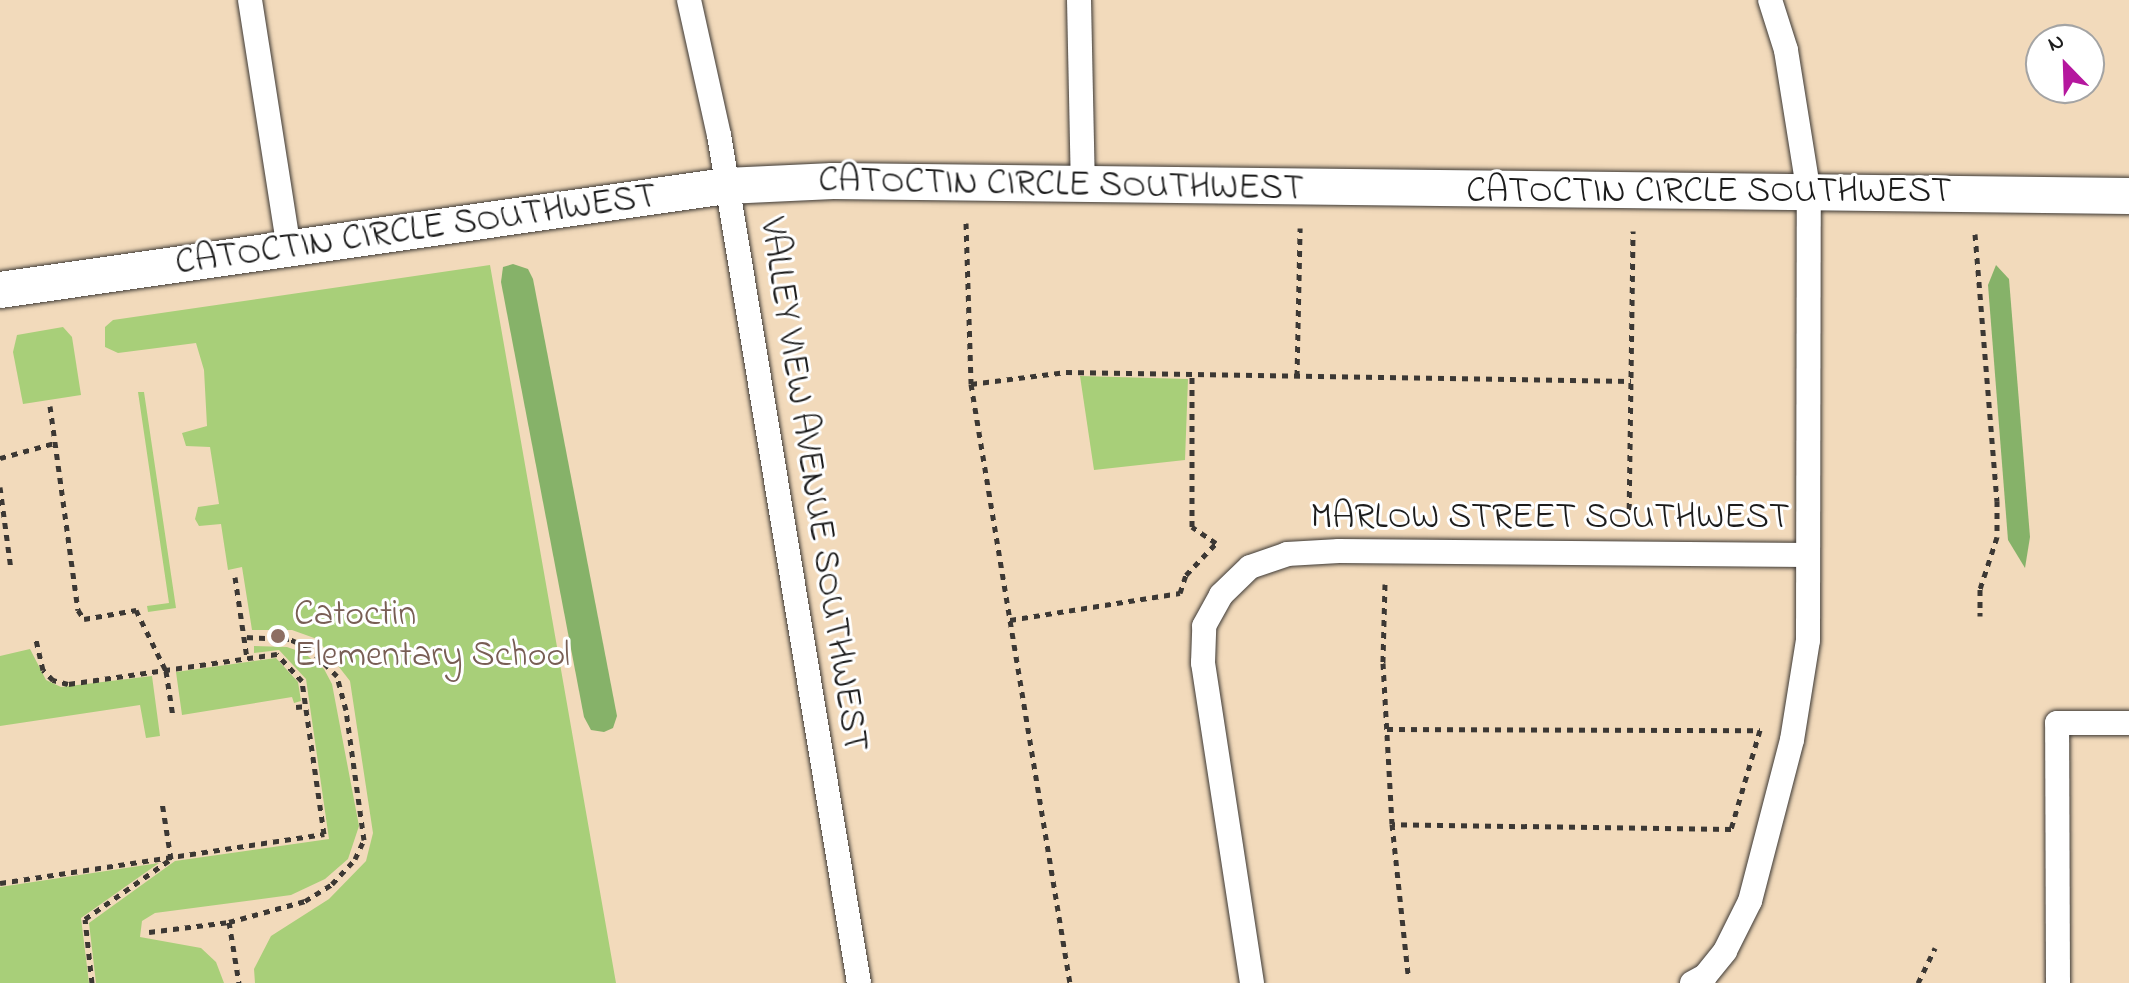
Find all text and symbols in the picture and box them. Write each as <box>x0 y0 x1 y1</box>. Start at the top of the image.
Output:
north arrow <box>2025 24 2105 104</box>
text: N <box>2043 26 2069 61</box>
street label: CATOCTIN CIRCLE SOUTHWEST <box>818 160 1304 212</box>
street label: CATOCTIN CIRCLE SOUTHWEST <box>1466 171 1952 215</box>
street label: CATOCTIN CIRCLE SOUTHWEST <box>173 176 659 286</box>
street label: VALLEY VIEW AVENUE SOUTHWEST <box>748 215 876 755</box>
street label: MARLOW STREET SOUTHWEST <box>1310 497 1790 541</box>
place label: Catoctin Elementary School <box>294 593 570 678</box>
marker: Catoctin Elementary School <box>269 627 287 645</box>

